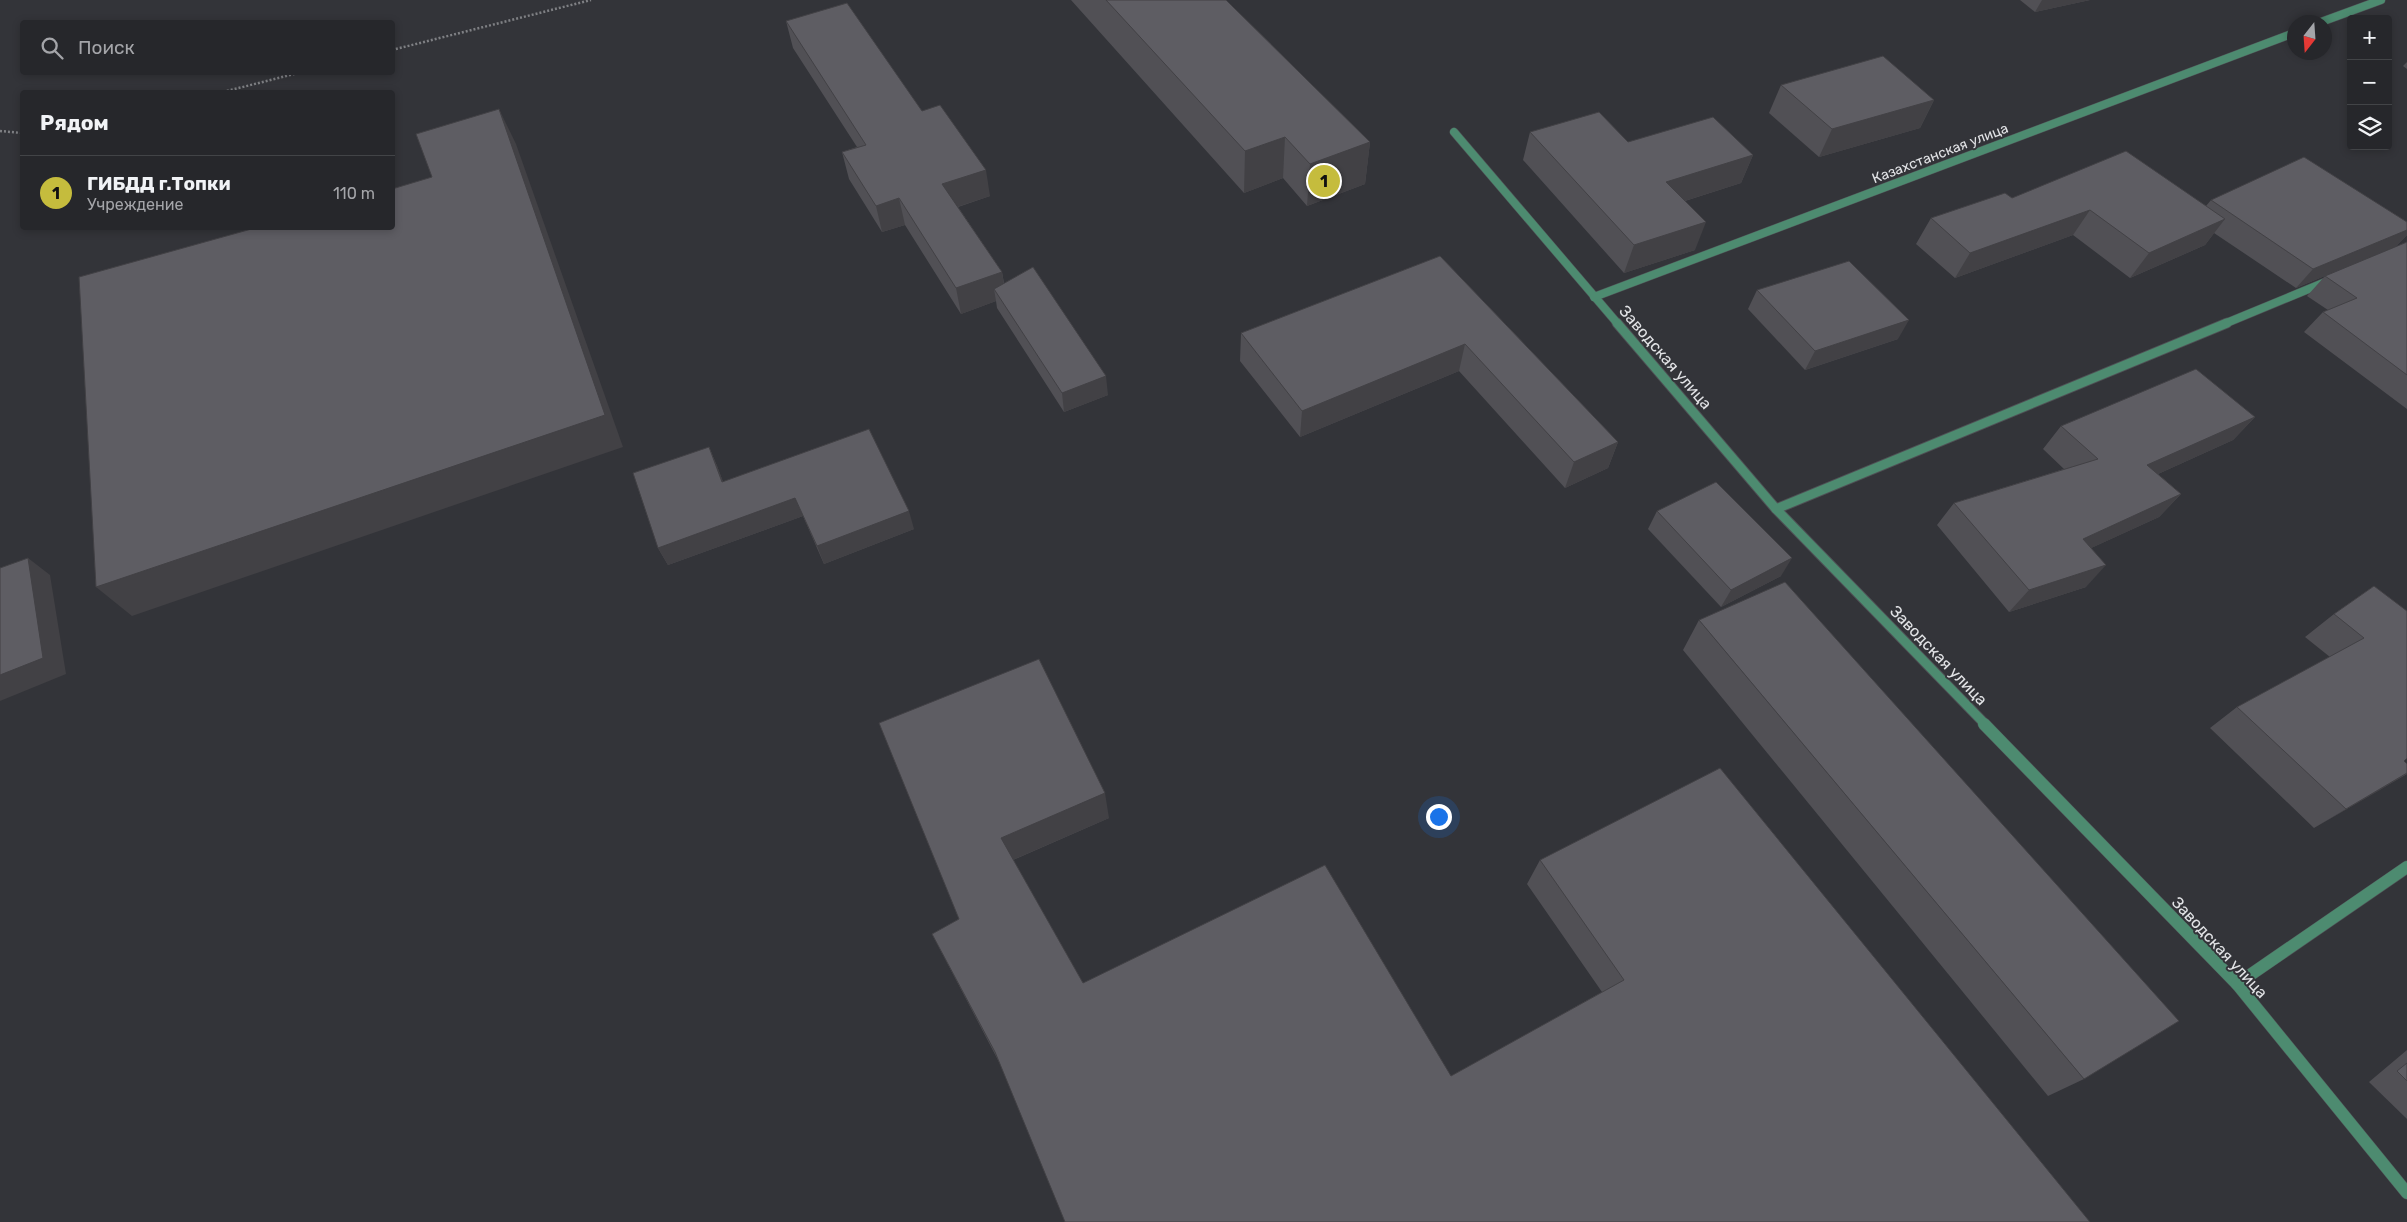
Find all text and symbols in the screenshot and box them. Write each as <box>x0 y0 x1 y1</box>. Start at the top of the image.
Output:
north arrow <box>2287 15 2332 60</box>
map controls <box>2347 15 2392 150</box>
button: + <box>2347 15 2392 60</box>
search box <box>20 20 395 75</box>
icon: search <box>38 34 66 62</box>
text: Поиск <box>78 36 135 59</box>
button: − <box>2347 60 2392 105</box>
button: layers <box>2347 105 2392 150</box>
text: Рядом <box>40 110 109 135</box>
street label: Казахстанская улица <box>1870 120 2011 187</box>
pin: 1 <box>1308 162 1340 200</box>
text: ГИБДД г.Топки <box>87 172 231 195</box>
text: 1 <box>52 184 60 203</box>
text: 110 m <box>333 184 375 203</box>
text: Учреждение <box>87 195 184 214</box>
street label: Заводская улица <box>1615 301 1716 413</box>
street label: Заводская улица <box>1886 601 1991 709</box>
your location <box>1426 804 1452 830</box>
street label: Заводская улица <box>2168 893 2271 1002</box>

